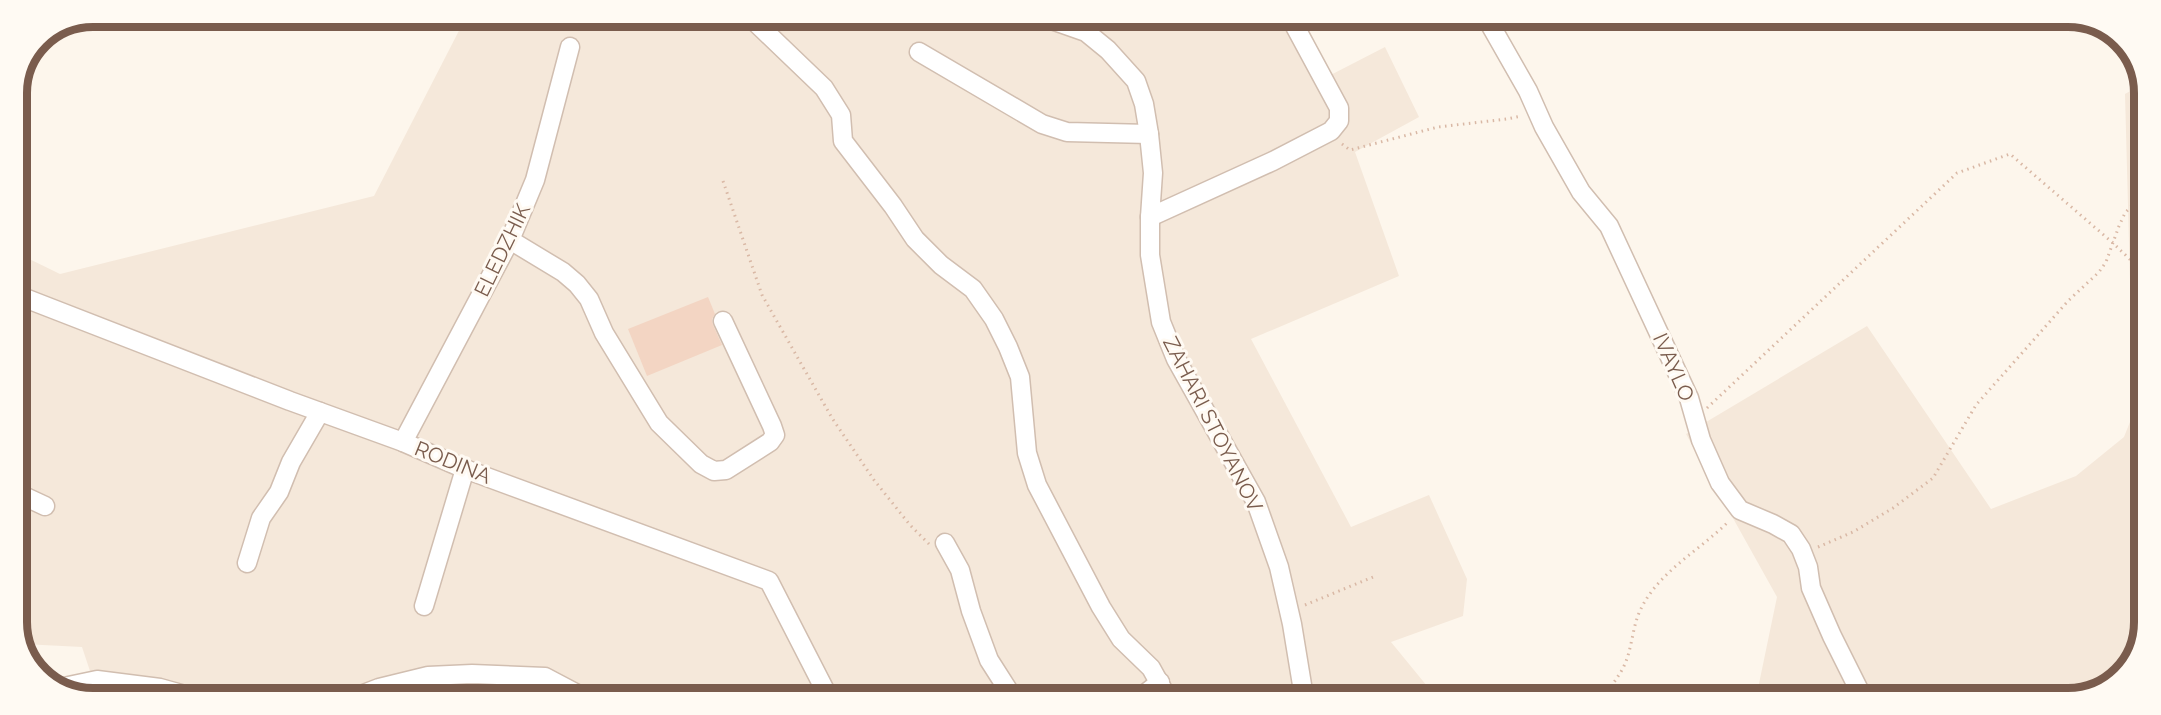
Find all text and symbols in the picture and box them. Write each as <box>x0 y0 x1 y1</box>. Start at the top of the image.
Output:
street label: ELEDZHIK <box>469 199 535 300</box>
street label: IVAYLO <box>1648 329 1700 405</box>
street label: ZAHARI STOYANOV <box>1158 332 1268 516</box>
street label: RODINA <box>411 435 495 489</box>

